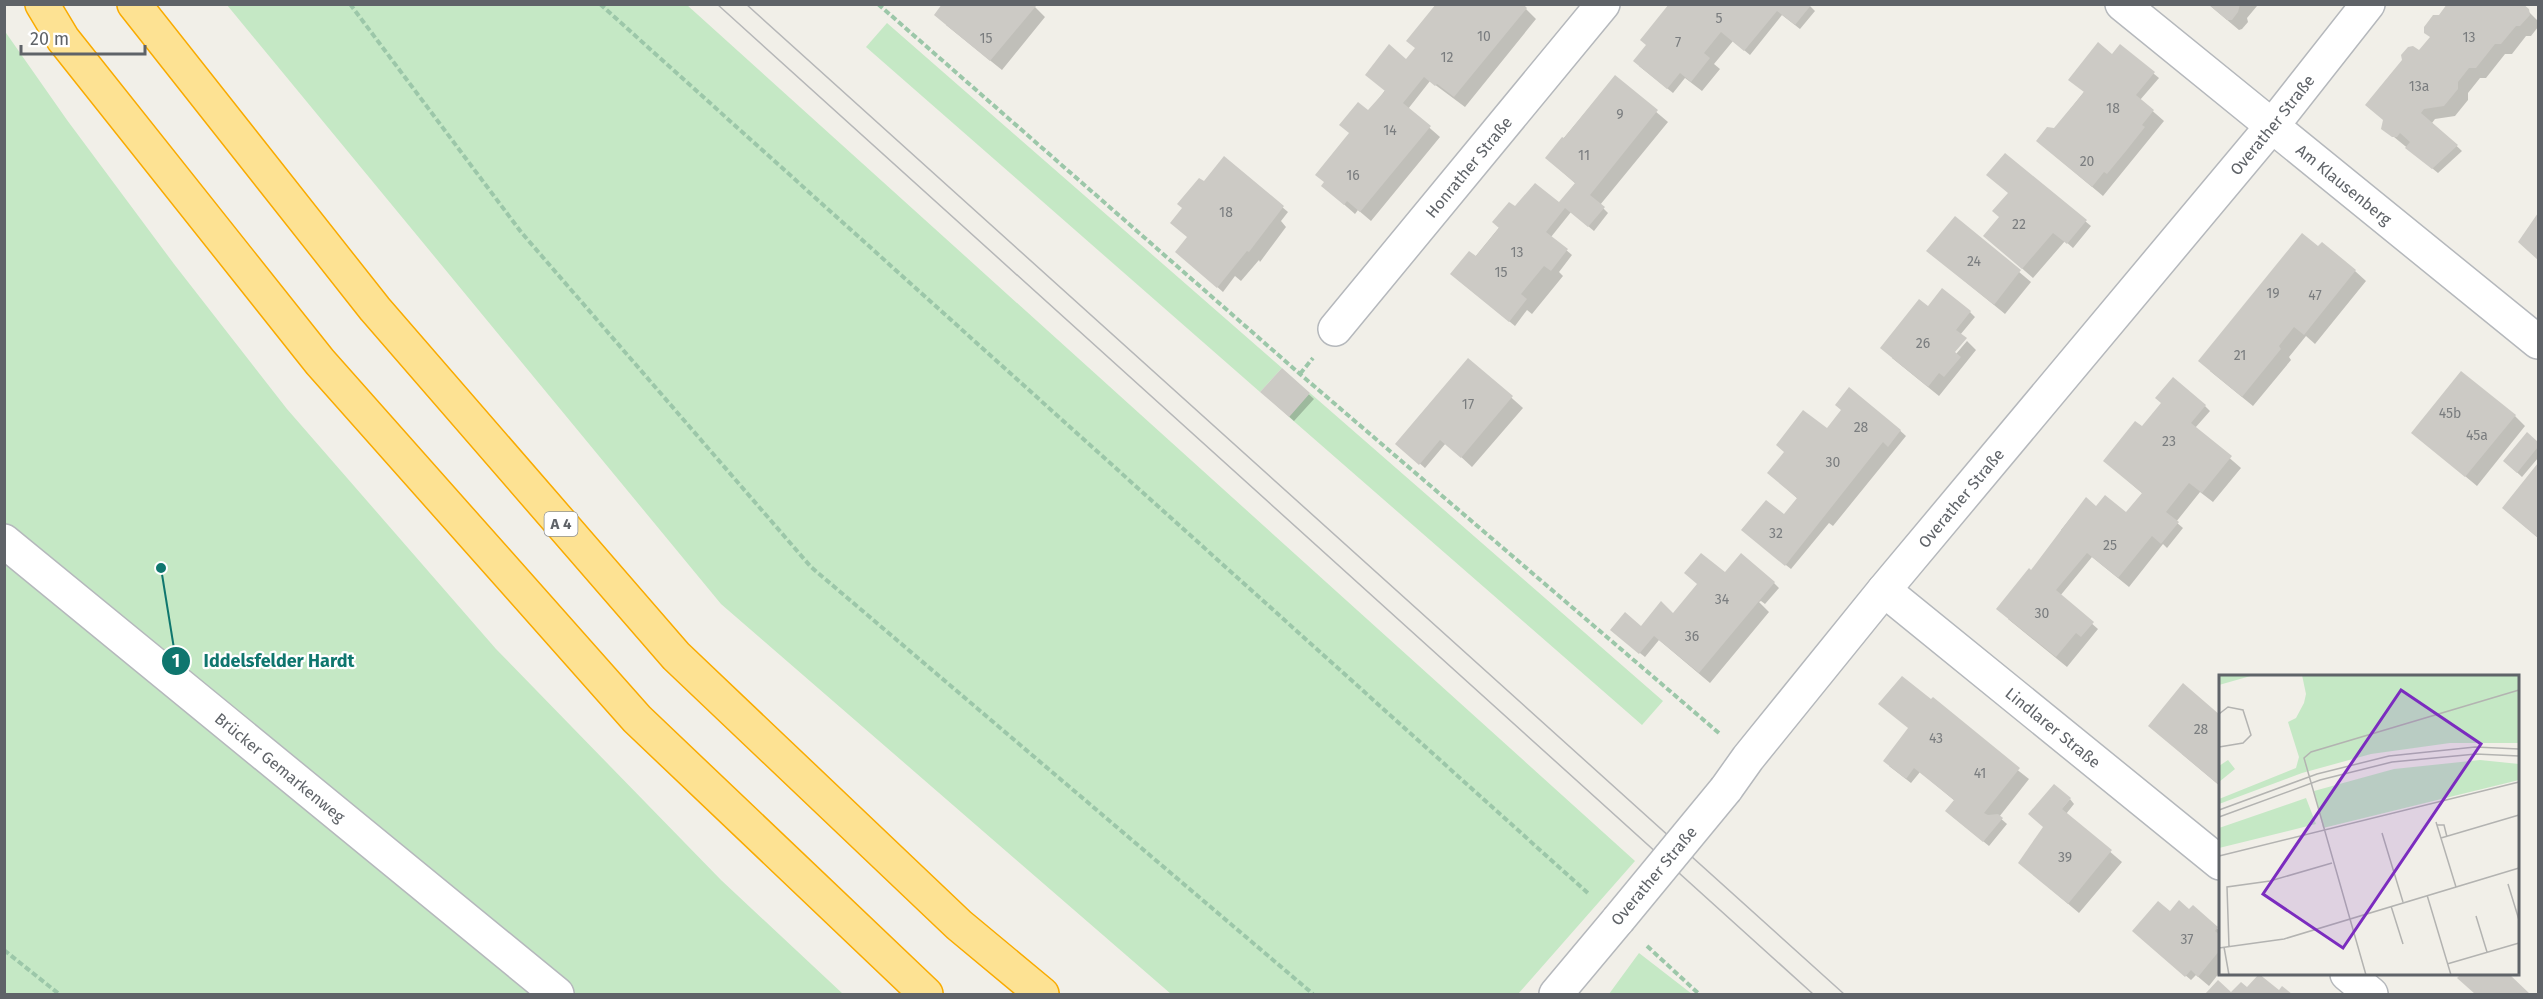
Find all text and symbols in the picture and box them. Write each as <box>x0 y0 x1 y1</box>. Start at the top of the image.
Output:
house number: 5 <box>1715 10 1723 27</box>
scale bar <box>21 18 146 56</box>
text: 20 m <box>30 28 69 50</box>
house number: 10 <box>1477 28 1491 45</box>
house number: 13 <box>2462 29 2476 46</box>
house number: 15 <box>979 30 993 47</box>
house number: 7 <box>1675 34 1681 51</box>
house number: 12 <box>1441 49 1454 66</box>
street label: Overather Straße <box>2226 71 2318 179</box>
house number: 13a <box>2409 78 2429 95</box>
house number: 18 <box>2106 100 2120 117</box>
house number: 9 <box>1616 106 1624 123</box>
street label: Honrather Straße <box>1421 113 1516 221</box>
house number: 14 <box>1383 122 1397 139</box>
street label: Am Klausenberg <box>2292 140 2396 229</box>
house number: 11 <box>1578 147 1590 164</box>
house number: 20 <box>2080 153 2095 170</box>
house number: 16 <box>1346 167 1360 184</box>
house number: 18 <box>1219 204 1233 221</box>
house number: 22 <box>2012 216 2026 233</box>
house number: 13 <box>1510 244 1524 261</box>
house number: 24 <box>1967 253 1982 270</box>
house number: 15 <box>1494 264 1508 281</box>
house number: 19 <box>2266 285 2280 302</box>
house number: 47 <box>2308 287 2322 304</box>
house number: 26 <box>1916 335 1930 352</box>
house number: 21 <box>2234 347 2246 364</box>
house number: 17 <box>1462 396 1474 413</box>
house number: 45b <box>2439 405 2461 422</box>
house number: 28 <box>1854 419 1869 436</box>
house number: 45a <box>2466 427 2488 444</box>
house number: 23 <box>2162 433 2176 450</box>
street label: Overather Straße <box>1914 445 2008 551</box>
house number: 30 <box>1826 454 1841 471</box>
road number: A 4 <box>544 512 578 536</box>
house number: 32 <box>1769 525 1783 542</box>
house number: 25 <box>2103 537 2117 554</box>
house number: 34 <box>1715 591 1730 608</box>
house number: 30 <box>2035 605 2050 622</box>
house number: 36 <box>1685 628 1699 645</box>
callout: Iddelsfelder Hardt <box>161 643 366 679</box>
text: 1 <box>172 650 180 672</box>
text: Iddelsfelder Hardt <box>204 650 355 672</box>
inset map <box>2219 675 2519 975</box>
street label: Lindlarer Straße <box>2002 683 2104 772</box>
street label: Brücker Gemarkenweg <box>211 708 349 826</box>
house number: 28 <box>2194 721 2209 738</box>
house number: 43 <box>1929 730 1943 747</box>
house number: 41 <box>1974 765 1986 782</box>
street label: Overather Straße <box>1607 823 1701 929</box>
house number: 39 <box>2058 849 2072 866</box>
house number: 37 <box>2180 931 2194 948</box>

